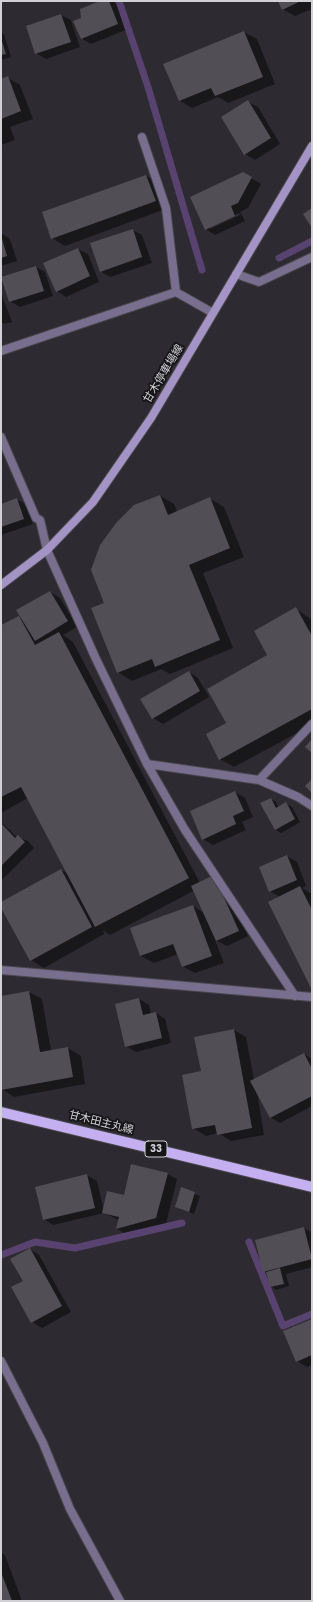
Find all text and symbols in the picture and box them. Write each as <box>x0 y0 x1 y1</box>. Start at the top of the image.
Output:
street label: 甘木停車場線 <box>141 342 187 406</box>
street label: 甘木田主丸線 <box>67 1109 135 1137</box>
road number: 33 <box>145 1141 167 1157</box>

